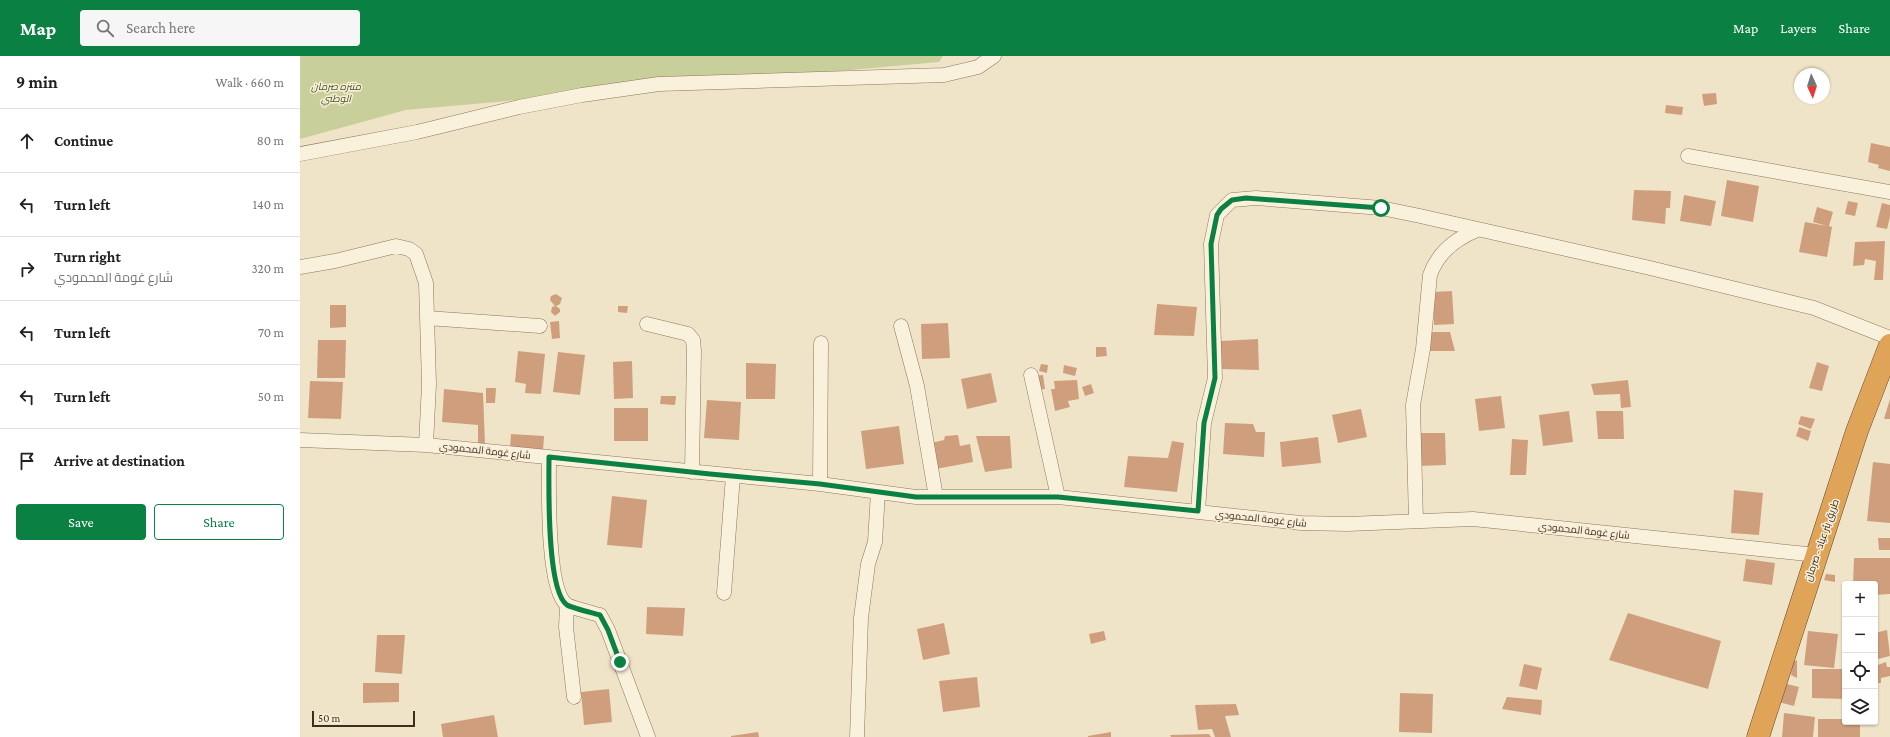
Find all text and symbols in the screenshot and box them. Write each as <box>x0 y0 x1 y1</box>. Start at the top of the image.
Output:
search box <box>80 10 360 46</box>
icon: search <box>94 17 116 39</box>
text: Map <box>20 18 56 39</box>
text: Search here <box>126 20 195 36</box>
text: Map <box>1733 20 1758 36</box>
text: Layers <box>1780 20 1817 36</box>
text: Share <box>1839 20 1870 36</box>
north arrow <box>1794 68 1830 104</box>
text: 9 min <box>16 73 58 92</box>
text: Walk · 660 m <box>216 75 284 90</box>
park label: متنزه صرمان الوطني <box>311 81 362 107</box>
icon: ahead <box>16 130 38 152</box>
text: Continue <box>54 133 113 149</box>
text: 80 m <box>257 133 284 148</box>
icon: left <box>16 194 38 216</box>
text: Turn left <box>54 197 110 213</box>
text: 140 m <box>253 197 284 212</box>
route start <box>1372 199 1390 217</box>
text: Turn right <box>54 249 121 265</box>
icon: right <box>16 258 38 280</box>
text: 320 m <box>251 261 284 276</box>
text: شارع غومة المحمودي <box>54 270 173 285</box>
icon: left <box>16 322 38 344</box>
text: Turn left <box>54 325 110 341</box>
text: 70 m <box>258 325 284 340</box>
icon: left <box>16 386 38 408</box>
text: Turn left <box>54 389 110 405</box>
text: 50 m <box>258 389 284 404</box>
street label: شارع غومة المحمودي <box>439 440 531 463</box>
icon: arrive <box>16 450 38 472</box>
text: Arrive at destination <box>54 453 185 469</box>
street label: طريق بئر عياد - صرمان <box>1802 498 1842 583</box>
button: Save <box>16 504 146 540</box>
button: Share <box>154 504 284 540</box>
street label: شارع غومة المحمودي <box>1215 508 1307 531</box>
street label: شارع غومة المحمودي <box>1538 520 1630 543</box>
map controls <box>1842 581 1878 725</box>
button: + <box>1842 581 1878 617</box>
button: − <box>1842 617 1878 653</box>
route end <box>611 653 629 671</box>
button: locate <box>1842 653 1878 689</box>
button: layers <box>1842 689 1878 725</box>
scale bar <box>312 709 415 728</box>
text: 50 m <box>318 712 340 724</box>

